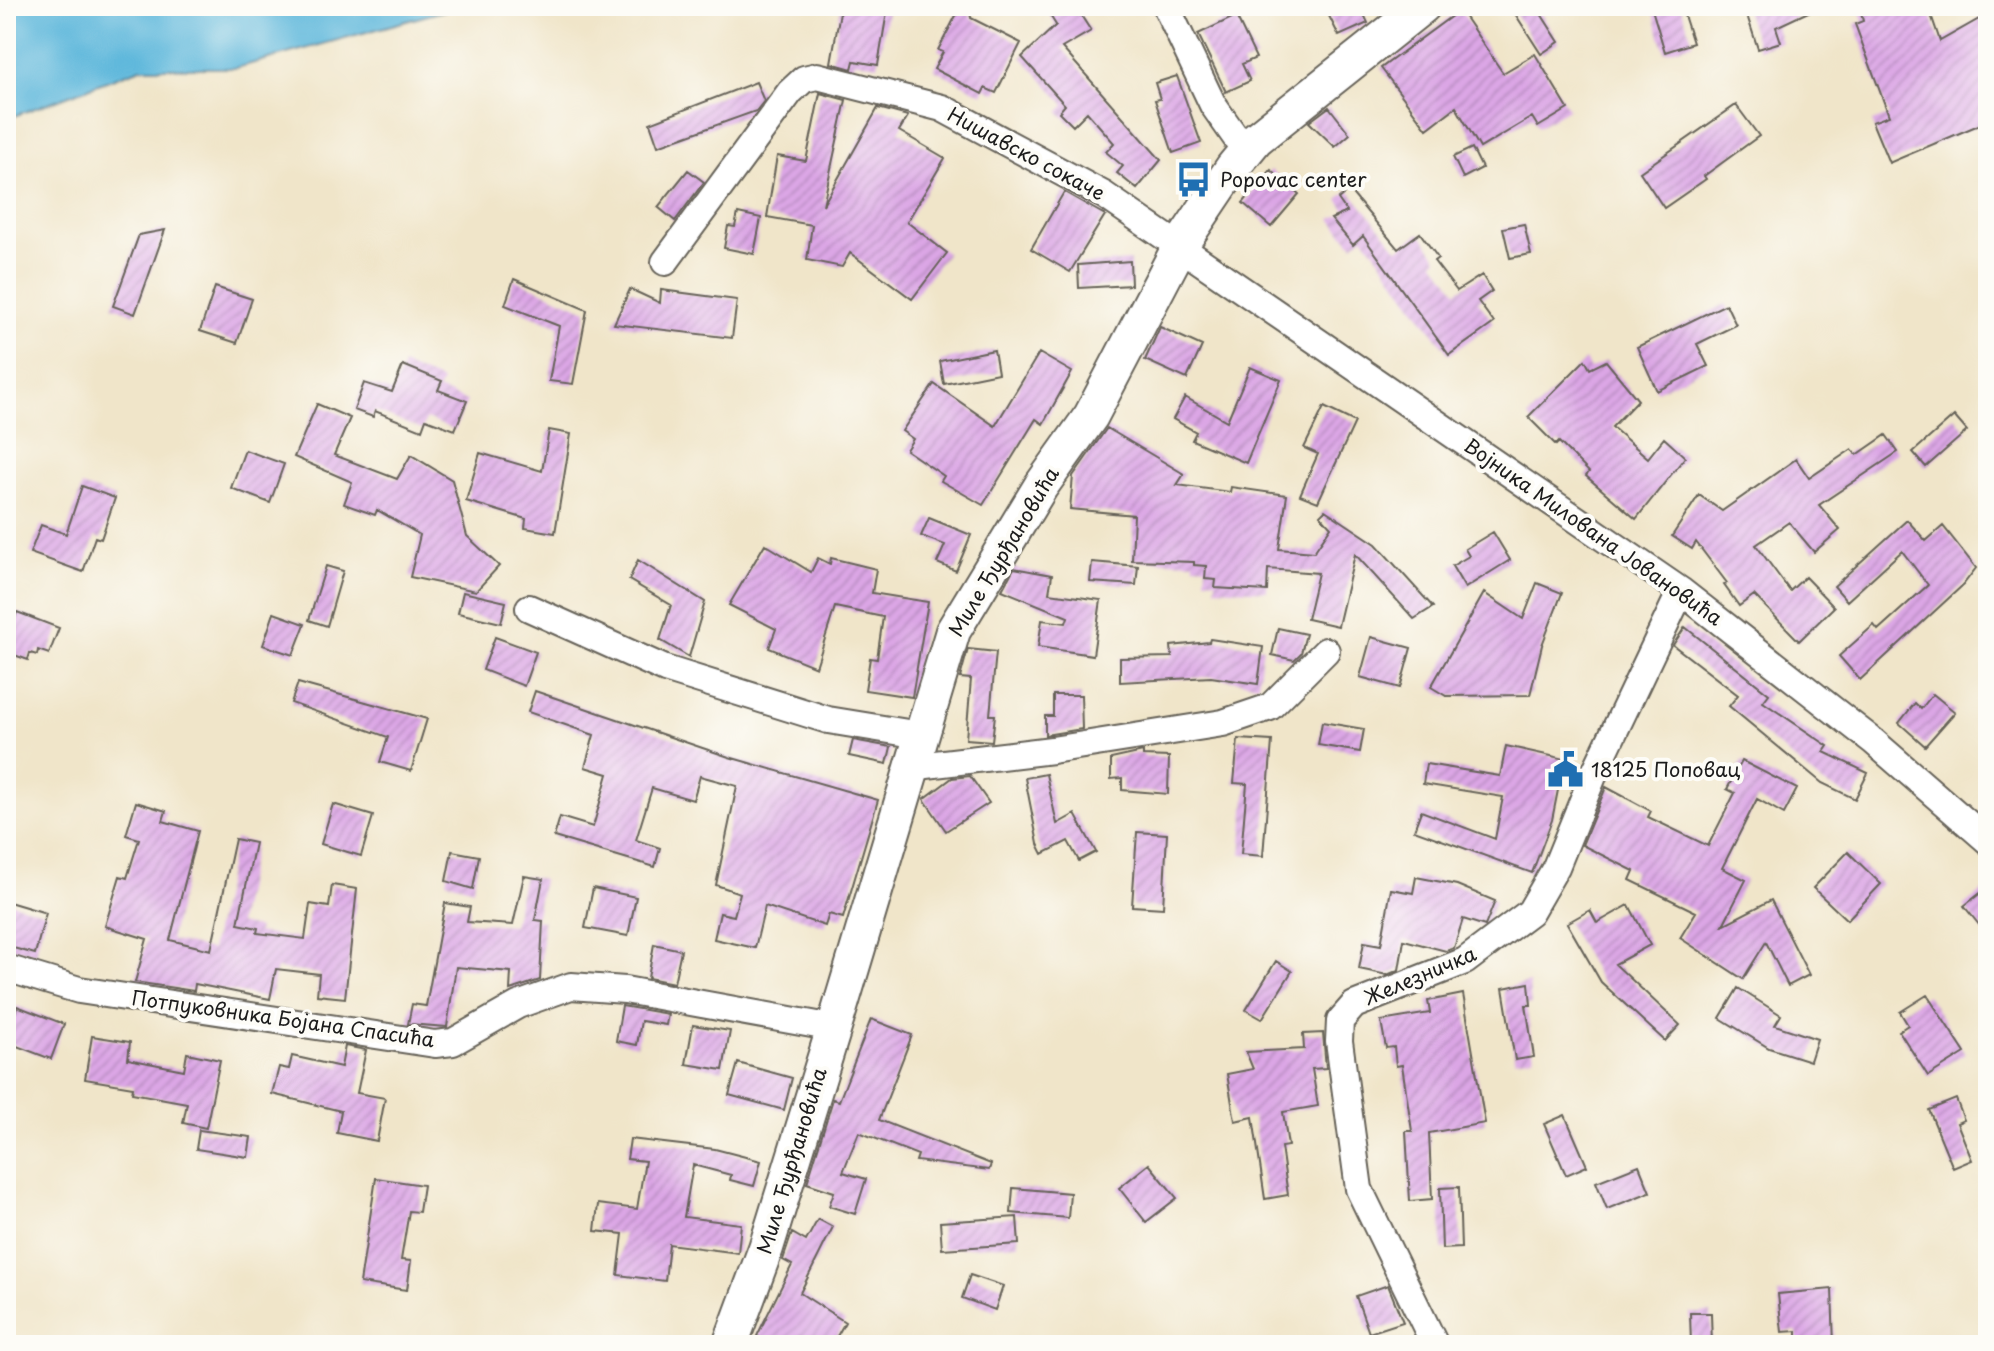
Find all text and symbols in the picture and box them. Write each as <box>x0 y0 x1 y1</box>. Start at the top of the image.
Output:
street label: Нишавско сокаче <box>942 99 1111 207</box>
bus stop icon: Popovac center <box>1175 161 1213 199</box>
place label: Popovac center <box>1220 164 1367 194</box>
street label: Војника Милована Јовановића <box>1458 430 1729 632</box>
street label: Миле Ђурђановића <box>940 460 1066 642</box>
public building icon: 18125 Поповац <box>1546 751 1584 789</box>
place label: 18125 Поповац <box>1591 754 1741 784</box>
street label: Железничка <box>1359 938 1481 1012</box>
street label: Потпуковника Бојана Спасића <box>130 982 437 1054</box>
street label: Миле Ђурђановића <box>748 1063 834 1258</box>

